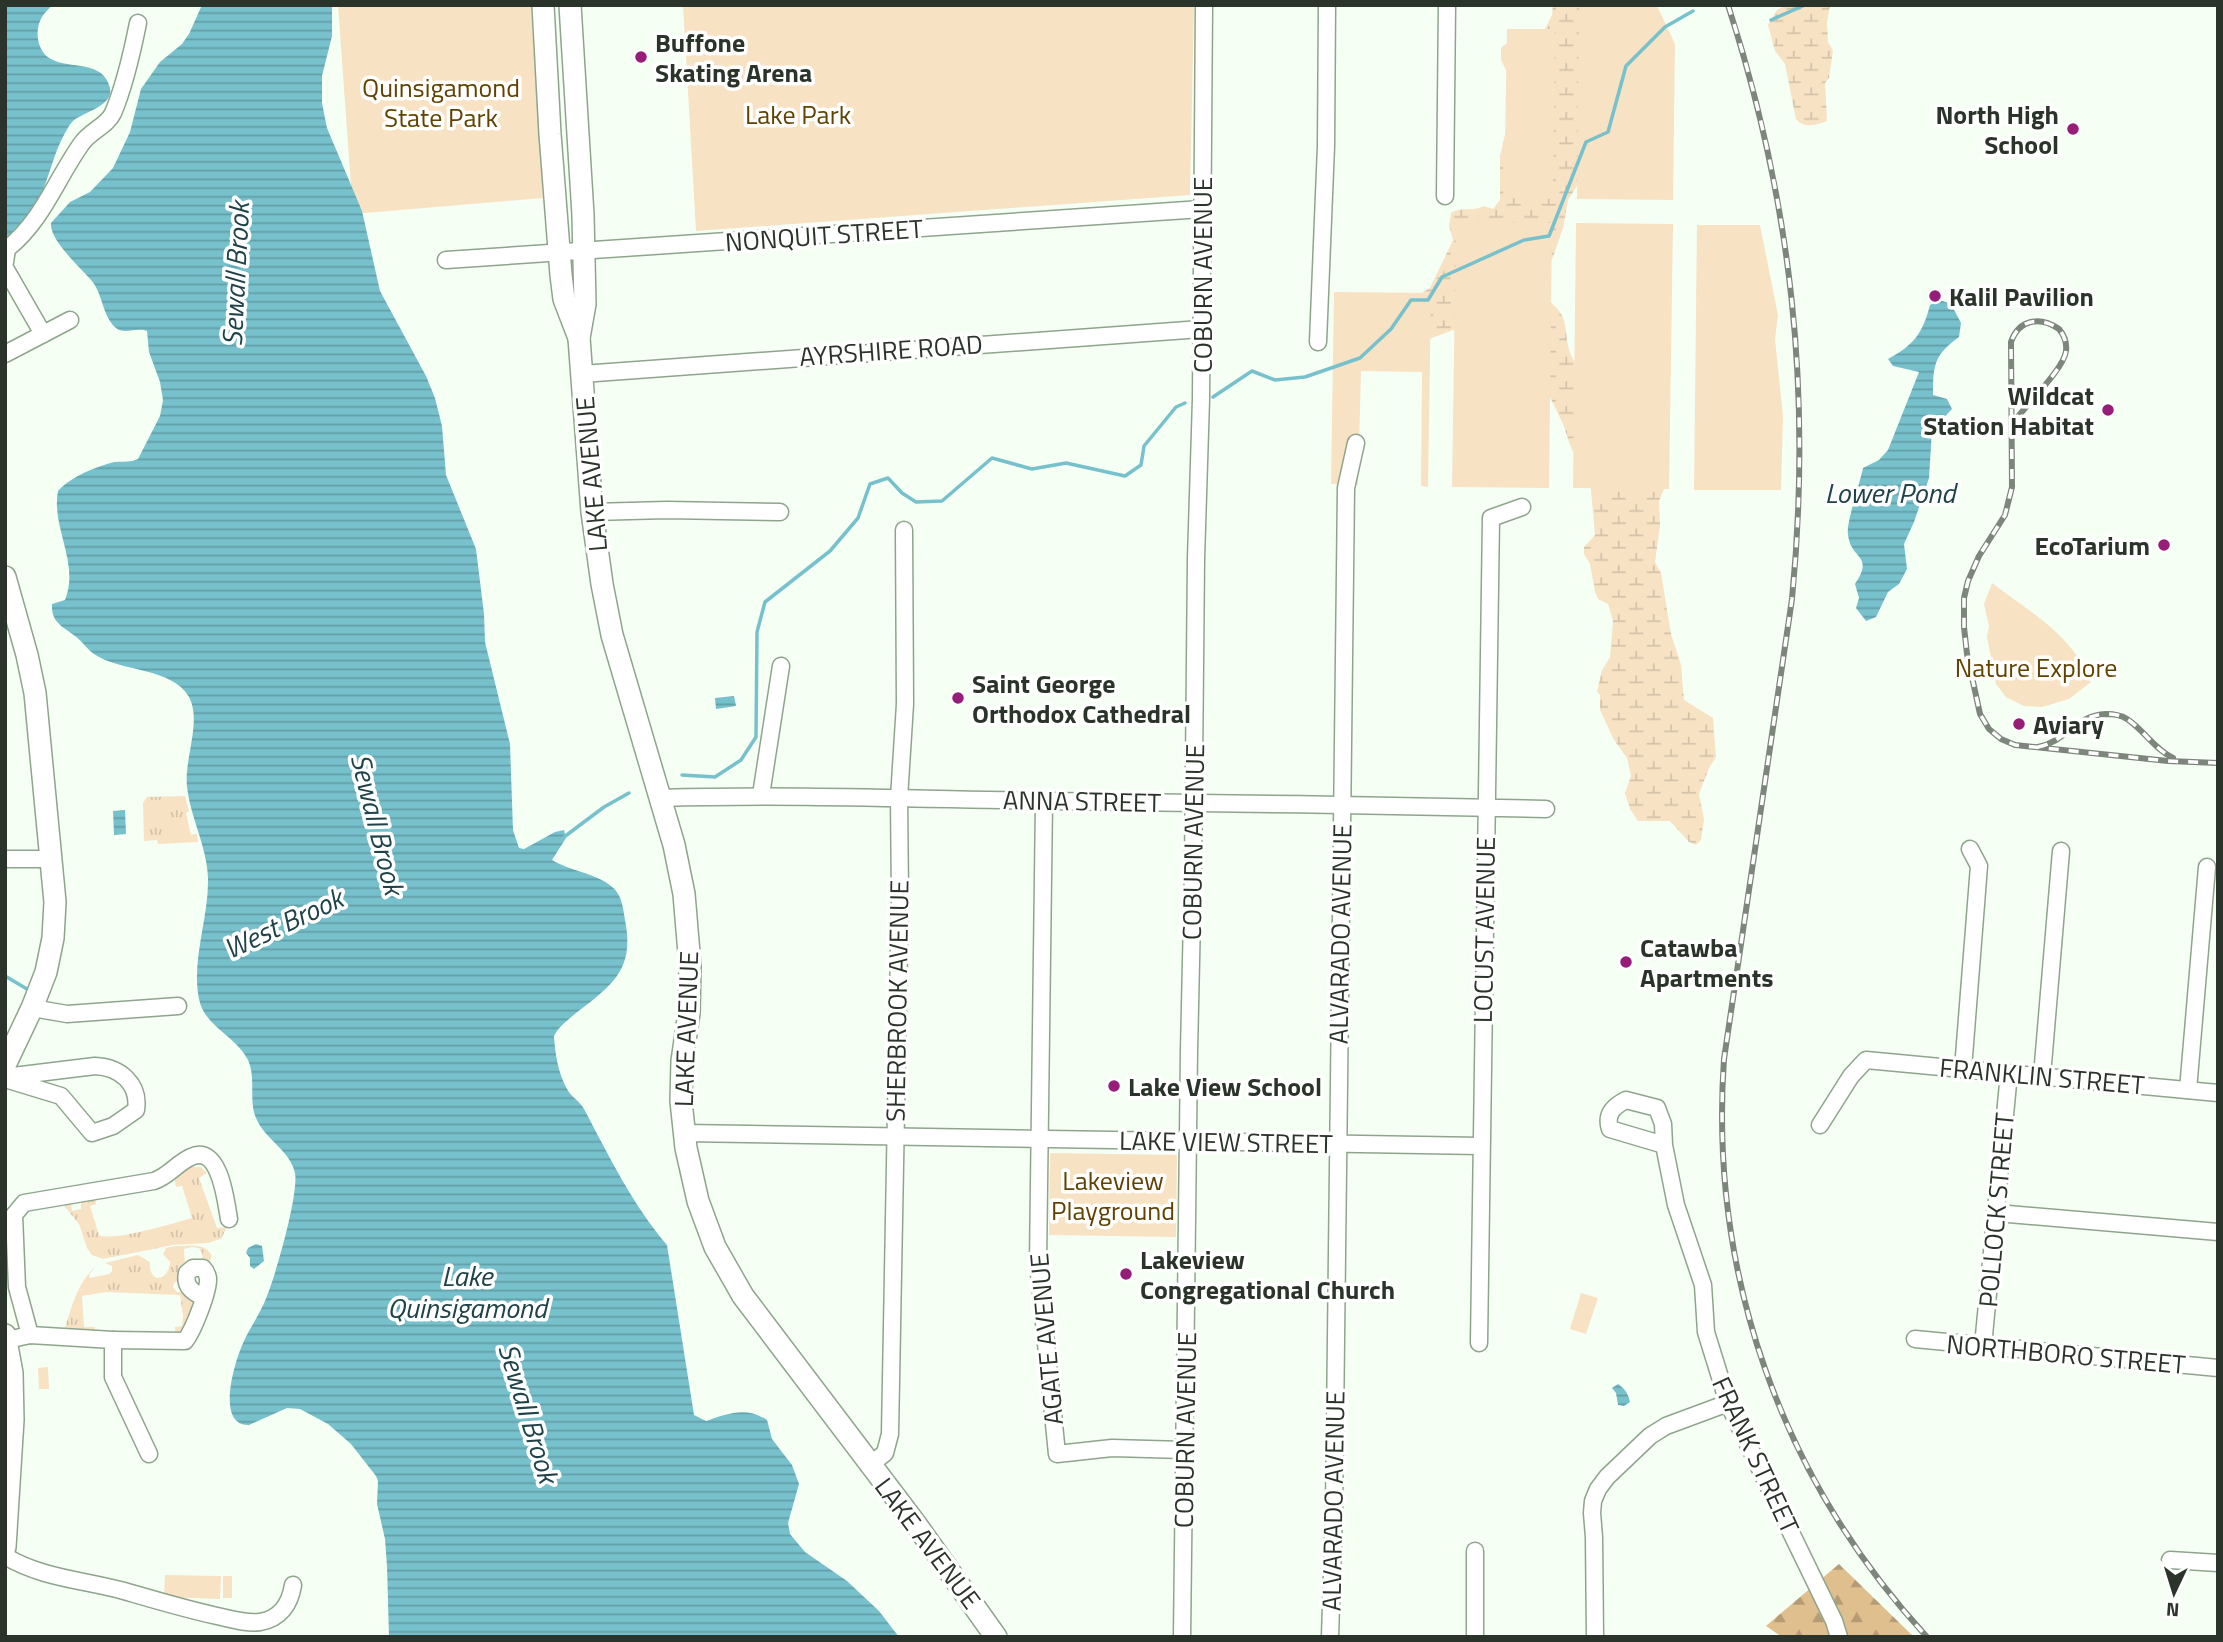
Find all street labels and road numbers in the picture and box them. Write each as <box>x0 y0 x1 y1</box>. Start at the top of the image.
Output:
street label: COBURN AVENUE <box>1183 177 1222 373</box>
street label: NONQUIT STREET <box>724 209 925 261</box>
street label: AYRSHIRE ROAD <box>798 324 984 376</box>
street label: LAKE AVENUE <box>565 395 617 553</box>
street label: COBURN AVENUE <box>1172 744 1214 940</box>
street label: ANNA STREET <box>1003 780 1162 822</box>
street label: ALVARADO AVENUE <box>1319 824 1361 1044</box>
street label: LOCUST AVENUE <box>1463 836 1505 1024</box>
street label: SHERBROOK AVENUE <box>875 880 919 1122</box>
street label: LAKE AVENUE <box>664 950 708 1108</box>
street label: FRANKLIN STREET <box>1938 1048 2146 1104</box>
street label: POLLOCK STREET <box>1968 1111 2024 1309</box>
street label: LAKE VIEW STREET <box>1119 1121 1334 1163</box>
street label: AGATE AVENUE <box>1019 1252 1073 1426</box>
street label: NORTHBORO STREET <box>1945 1324 2188 1384</box>
street label: COBURN AVENUE <box>1164 1332 1206 1528</box>
street label: FRANK STREET <box>1703 1370 1810 1540</box>
street label: ALVARADO AVENUE <box>1312 1391 1354 1611</box>
street label: LAKE AVENUE <box>866 1469 990 1617</box>

